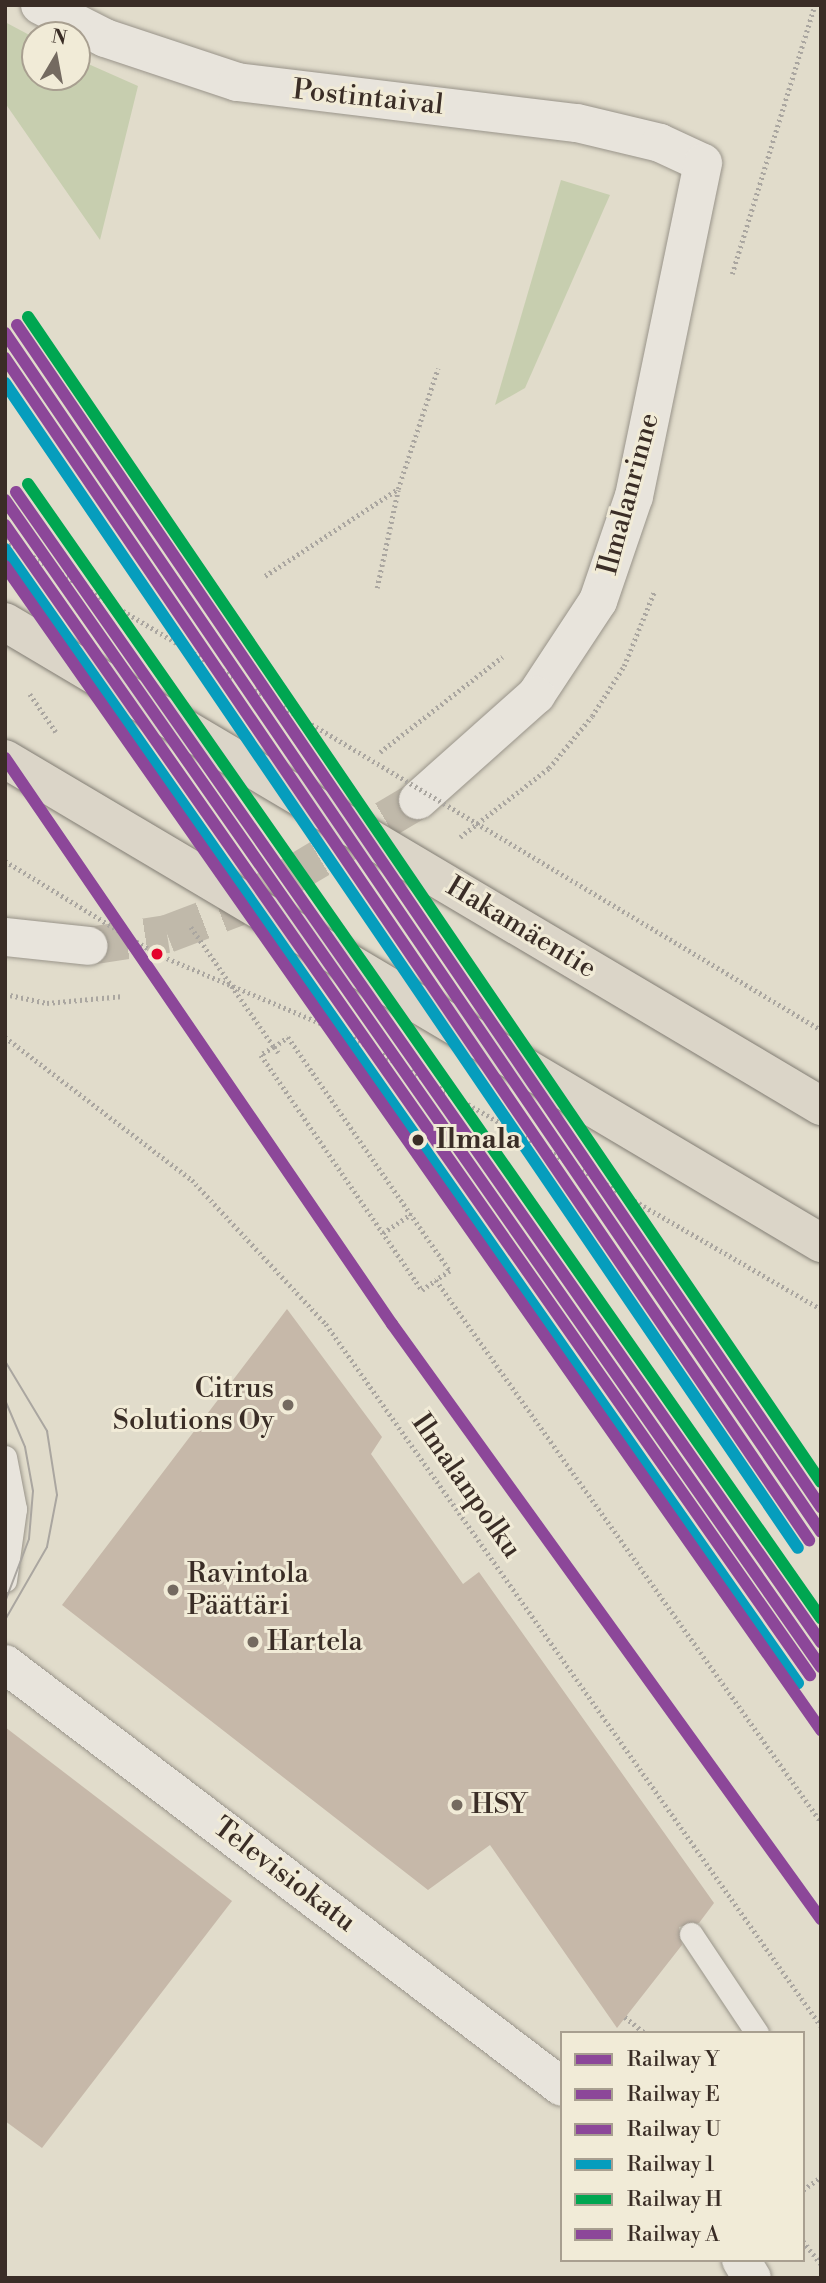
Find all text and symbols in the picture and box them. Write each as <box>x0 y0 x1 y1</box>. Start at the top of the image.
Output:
north arrow <box>21 21 91 91</box>
text: N <box>50 24 69 50</box>
street label: Postintaival <box>291 73 445 123</box>
street label: Ilmalanrinne <box>591 409 667 579</box>
street label: Hakamäentie <box>440 870 602 986</box>
unlabelled marker <box>150 947 164 961</box>
place label: Ilmala <box>436 1123 521 1157</box>
marker: Ilmala <box>406 1128 430 1152</box>
place label: Citrus Solutions Oy <box>113 1372 274 1438</box>
marker: Citrus Solutions Oy <box>280 1397 296 1413</box>
street label: Ilmalanpolku <box>404 1407 528 1565</box>
place label: Ravintola Päättäri <box>187 1557 309 1623</box>
marker: Ravintola Päättäri <box>165 1582 181 1598</box>
place label: Hartela <box>267 1625 363 1659</box>
marker: Hartela <box>245 1634 261 1650</box>
place label: HSY <box>471 1788 527 1822</box>
marker: HSY <box>449 1797 465 1813</box>
street label: Televisiokatu <box>206 1811 362 1939</box>
legend <box>560 2031 805 2262</box>
text: Railway Y <box>627 2047 719 2073</box>
text: Railway E <box>627 2082 720 2108</box>
text: Railway U <box>627 2117 721 2143</box>
text: Railway 1 <box>627 2152 714 2178</box>
text: Railway H <box>627 2187 722 2213</box>
text: Railway A <box>627 2222 720 2248</box>

